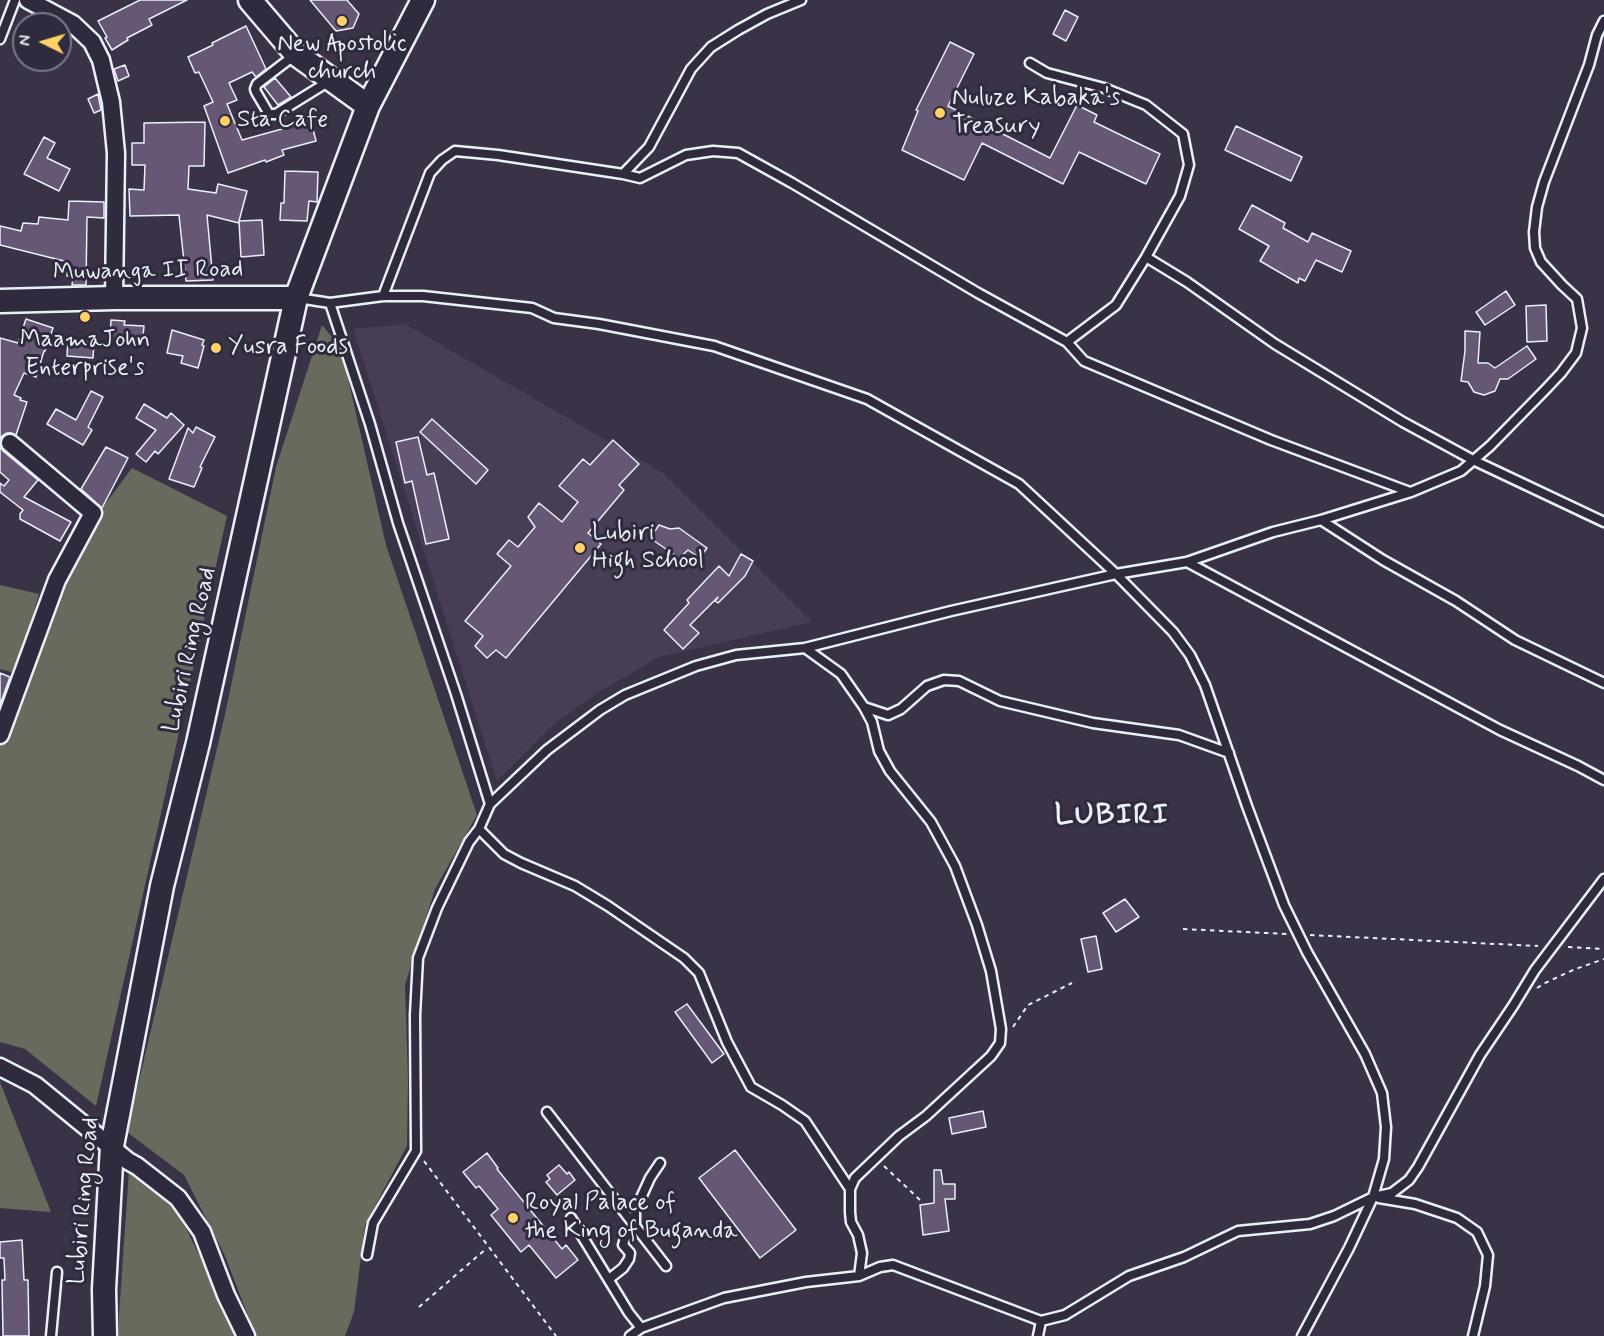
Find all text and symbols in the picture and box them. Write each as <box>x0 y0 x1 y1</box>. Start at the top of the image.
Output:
north arrow <box>12 12 72 72</box>
marker: New Apostolic church <box>335 14 349 28</box>
place label: New Apostolic church <box>277 31 407 87</box>
text: N <box>15 34 36 47</box>
place label: Nuluze Kabaka's Treasury <box>952 85 1120 141</box>
marker: Nuluze Kabaka's Treasury <box>933 106 947 120</box>
place label: Sta Cafe <box>237 107 328 135</box>
marker: Sta Cafe <box>218 114 232 128</box>
street label: Muwanga II Road <box>53 256 243 288</box>
marker: MaamaJohn Enterprise's <box>78 310 92 324</box>
place label: MaamaJohn Enterprise's <box>20 327 150 383</box>
place label: Yusra Foods <box>228 334 348 362</box>
marker: Yusra Foods <box>209 341 223 355</box>
place label: Lubiri High School <box>592 520 704 576</box>
marker: Lubiri High School <box>573 541 587 555</box>
street label: Lubiri Ring Road <box>158 565 224 735</box>
district label: LUBIRI <box>1056 799 1168 835</box>
street label: Lubiri Ring Road <box>63 1116 107 1286</box>
place label: Royal Palace of the King of Buganda <box>525 1190 738 1246</box>
marker: Royal Palace of the King of Buganda <box>506 1211 520 1225</box>

